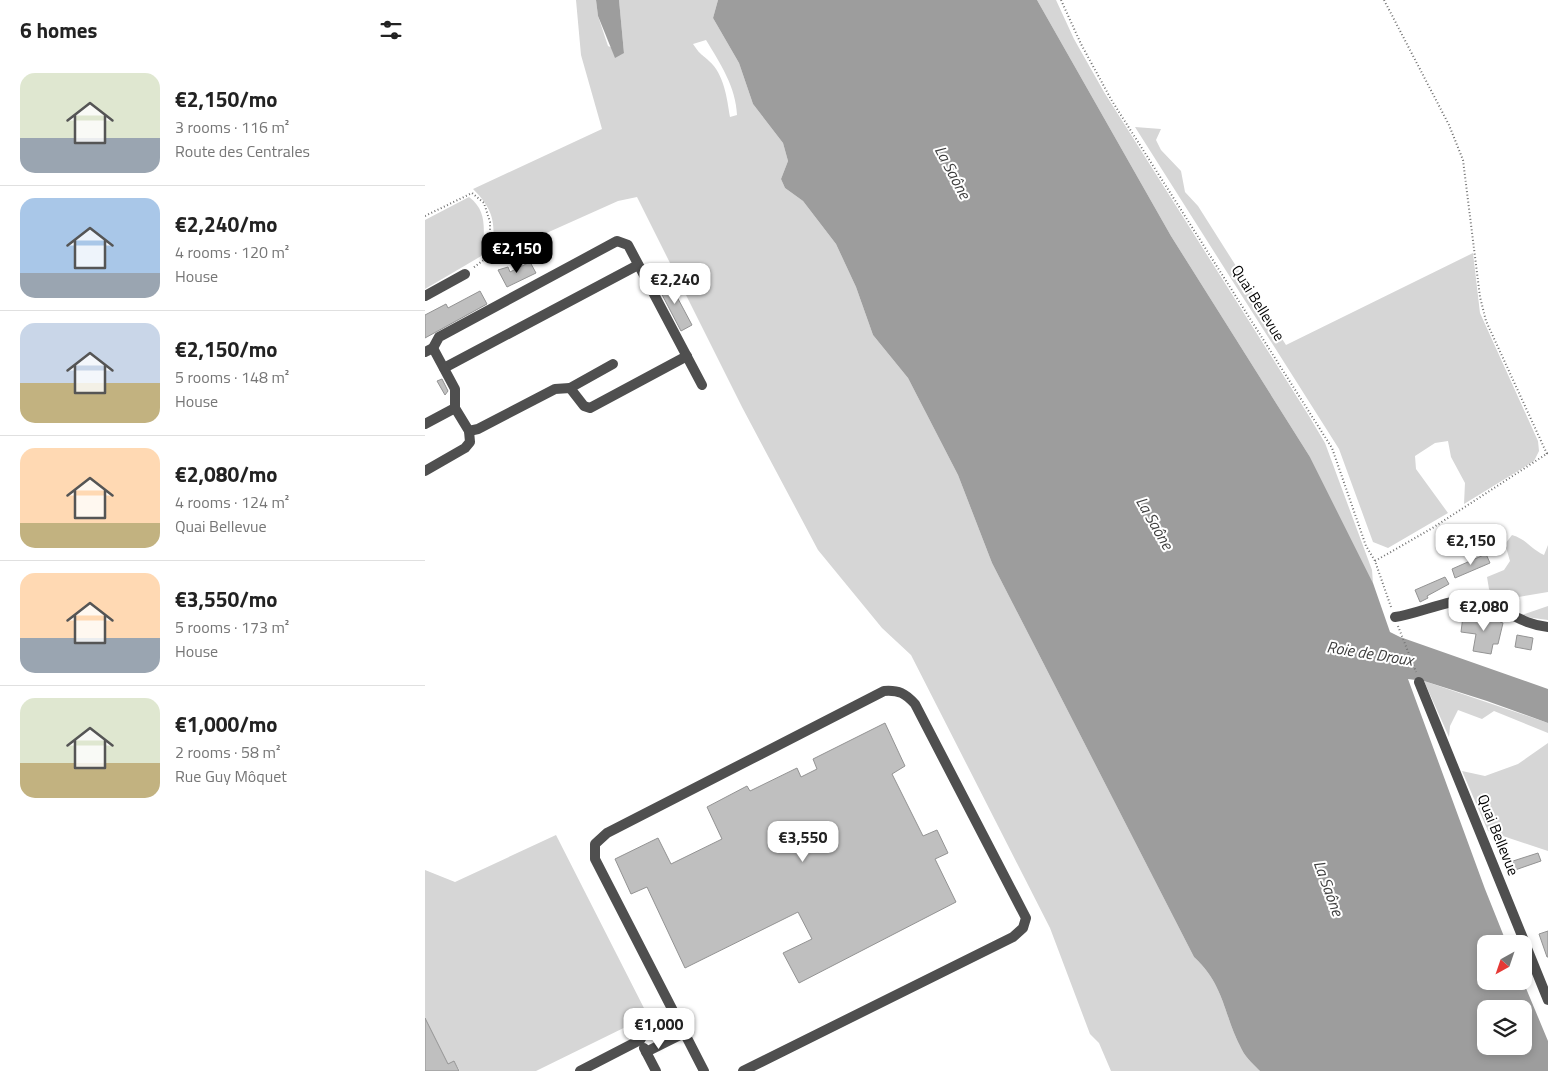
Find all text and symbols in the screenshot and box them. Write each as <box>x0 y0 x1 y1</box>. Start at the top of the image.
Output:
text: 6 homes <box>20 14 97 46</box>
icon: filters <box>377 16 405 44</box>
text: €2,150/mo <box>175 83 277 115</box>
icon: home <box>60 93 120 153</box>
text: 3 rooms · 116 m² <box>175 115 289 139</box>
text: Route des Centrales <box>175 139 310 163</box>
water label: La Saône <box>929 141 978 204</box>
text: €2,240/mo <box>175 208 277 240</box>
icon: home <box>60 218 120 278</box>
pin: €2,150 <box>476 232 558 274</box>
text: €2,150 <box>492 236 542 260</box>
text: 4 rooms · 120 m² <box>175 240 289 264</box>
street label: Quai Bellevue <box>1226 260 1291 345</box>
pin: €2,240 <box>634 262 716 305</box>
text: House <box>175 264 218 288</box>
text: €2,240 <box>650 267 700 291</box>
text: €2,150/mo <box>175 333 277 365</box>
icon: home <box>60 343 120 403</box>
text: 5 rooms · 148 m² <box>175 365 289 389</box>
text: House <box>175 389 218 413</box>
text: €2,080/mo <box>175 458 277 490</box>
icon: home <box>60 468 120 528</box>
text: 4 rooms · 124 m² <box>175 490 289 514</box>
water label: La Saône <box>1130 492 1181 555</box>
text: Quai Bellevue <box>175 514 267 538</box>
pin: €2,150 <box>1430 524 1512 566</box>
text: €2,150 <box>1446 528 1496 552</box>
text: €3,550/mo <box>175 583 277 615</box>
pin: €2,080 <box>1443 590 1525 632</box>
icon: home <box>60 593 120 653</box>
text: €2,080 <box>1459 594 1509 618</box>
text: 5 rooms · 173 m² <box>175 615 289 639</box>
water label: Roie de Droux <box>1325 634 1417 672</box>
text: House <box>175 639 218 663</box>
text: €1,000/mo <box>175 708 277 740</box>
icon: home <box>60 718 120 778</box>
text: 2 rooms · 58 m² <box>175 740 280 764</box>
text: Rue Guy Môquet <box>175 764 287 788</box>
street label: Quai Bellevue <box>1472 791 1525 879</box>
pin: €3,550 <box>762 820 844 863</box>
text: €3,550 <box>778 825 828 849</box>
water label: La Saône <box>1308 857 1351 921</box>
north arrow <box>1477 935 1533 990</box>
map controls <box>1477 935 1532 1055</box>
button: layers <box>1477 1000 1532 1055</box>
pin: €1,000 <box>618 1008 700 1050</box>
text: €1,000 <box>634 1012 684 1036</box>

